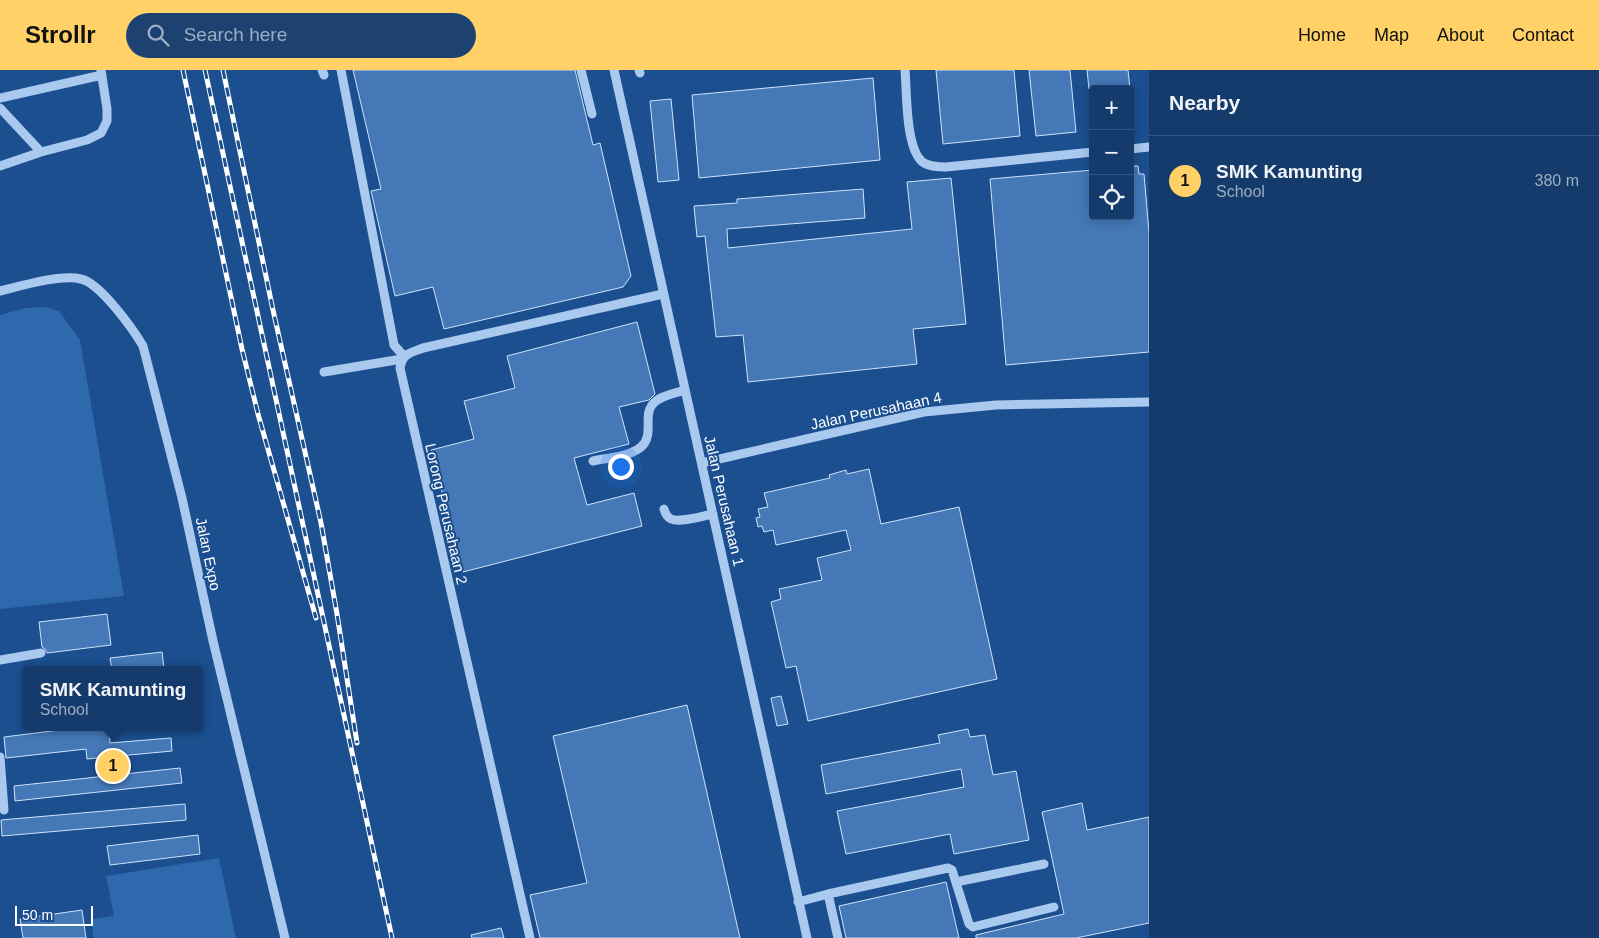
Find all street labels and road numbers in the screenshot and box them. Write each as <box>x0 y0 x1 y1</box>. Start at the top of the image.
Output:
street label: Jalan Perusahaan 4 <box>809 388 943 433</box>
street label: Jalan Perusahaan 1 <box>701 434 748 568</box>
street label: Lorong Perusahaan 2 <box>422 442 471 586</box>
street label: Jalan Expo <box>192 516 225 592</box>

